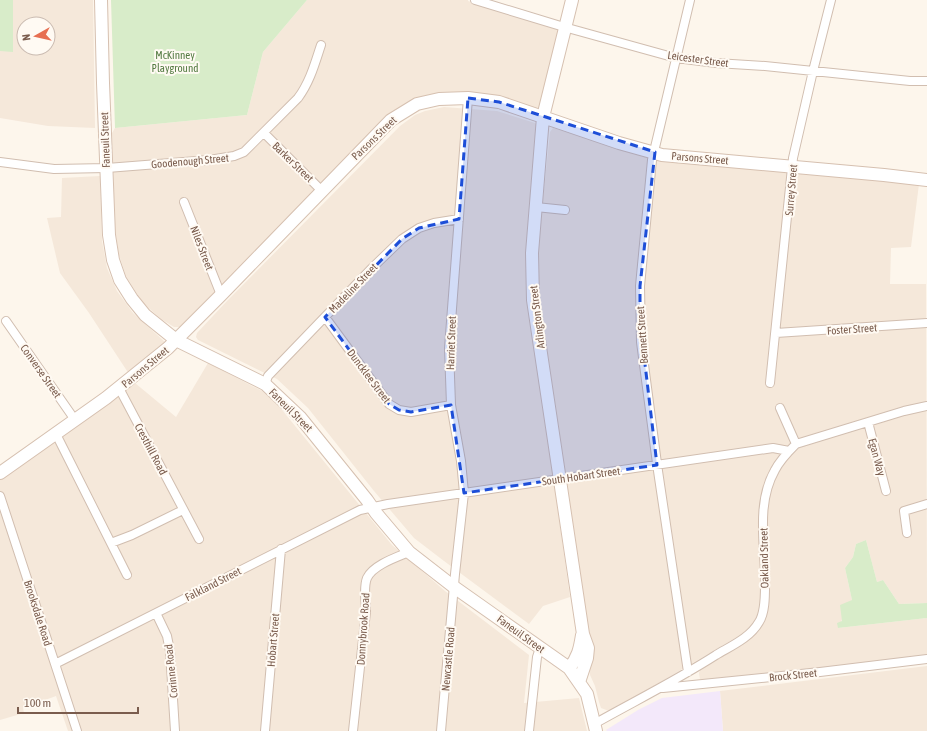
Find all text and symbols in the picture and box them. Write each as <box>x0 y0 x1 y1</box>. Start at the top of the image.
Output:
north arrow <box>16 16 56 56</box>
text: N <box>20 33 32 41</box>
park label: McKinney Playground <box>152 49 198 74</box>
street label: Leicester Street <box>667 49 729 69</box>
street label: Faneuil Street <box>98 112 112 168</box>
street label: Parsons Street <box>349 114 399 162</box>
street label: Barker Street <box>270 140 316 184</box>
street label: Parsons Street <box>671 150 729 166</box>
street label: Goodenough Street <box>151 152 229 170</box>
street label: Surrey Street <box>783 164 799 216</box>
street label: Niles Street <box>188 224 216 272</box>
street label: Madeline Street <box>326 261 380 315</box>
street label: Arlington Street <box>527 285 547 349</box>
street label: Bennett Street <box>634 306 650 364</box>
street label: Harriet Street <box>444 316 458 370</box>
street label: Foster Street <box>827 321 877 337</box>
street label: Converse Street <box>18 342 64 400</box>
street label: Parsons Street <box>119 344 171 390</box>
street label: Duncklee Street <box>345 347 393 405</box>
street label: Faneuil Street <box>267 386 315 434</box>
street label: Cresthill Road <box>132 421 170 477</box>
street label: Egan Way <box>866 437 888 478</box>
street label: South Hobart Street <box>541 465 621 487</box>
street label: Oakland Street <box>757 528 771 588</box>
street label: Falkland Street <box>183 565 243 603</box>
street label: Brooksdale Road <box>22 579 54 647</box>
street label: Donnybrook Road <box>354 592 372 666</box>
street label: Hobart Street <box>265 613 281 667</box>
street label: Faneuil Street <box>495 613 547 655</box>
street label: Newcastle Road <box>439 626 457 692</box>
street label: Corinne Road <box>162 643 180 699</box>
street label: Brock Street <box>768 667 818 683</box>
scale bar <box>18 689 138 715</box>
text: 100 m <box>24 696 51 710</box>

